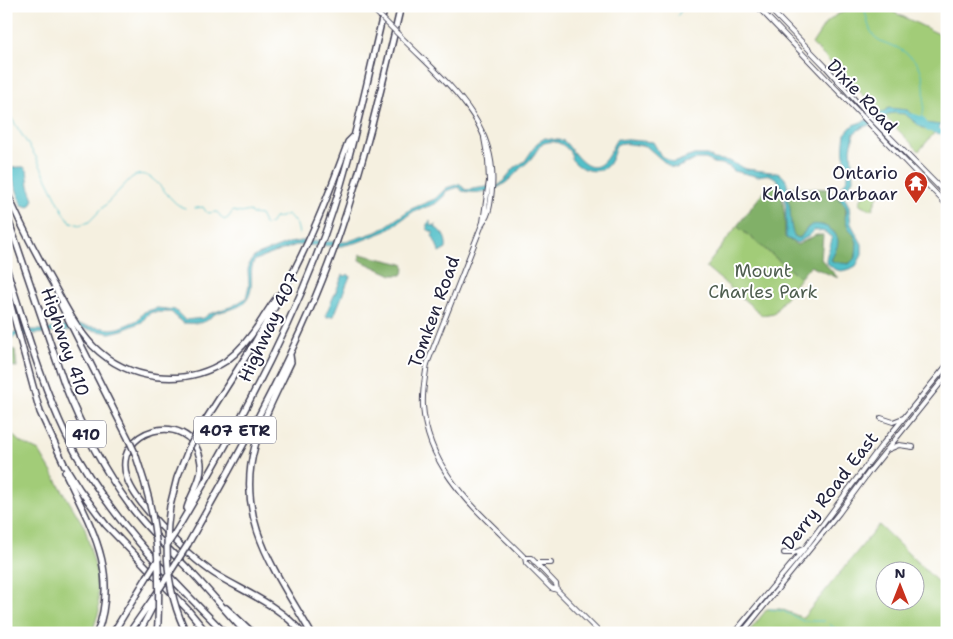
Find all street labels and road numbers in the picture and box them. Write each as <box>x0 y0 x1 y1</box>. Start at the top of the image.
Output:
street label: Dixie Road <box>822 54 902 138</box>
street label: Tomken Road <box>403 253 465 371</box>
street label: Highway 407 <box>233 268 305 386</box>
street label: Highway 410 <box>35 284 95 400</box>
road number: 407 ETR <box>194 416 276 444</box>
road number: 410 <box>66 420 106 448</box>
street label: Derry Road East <box>776 427 884 555</box>

